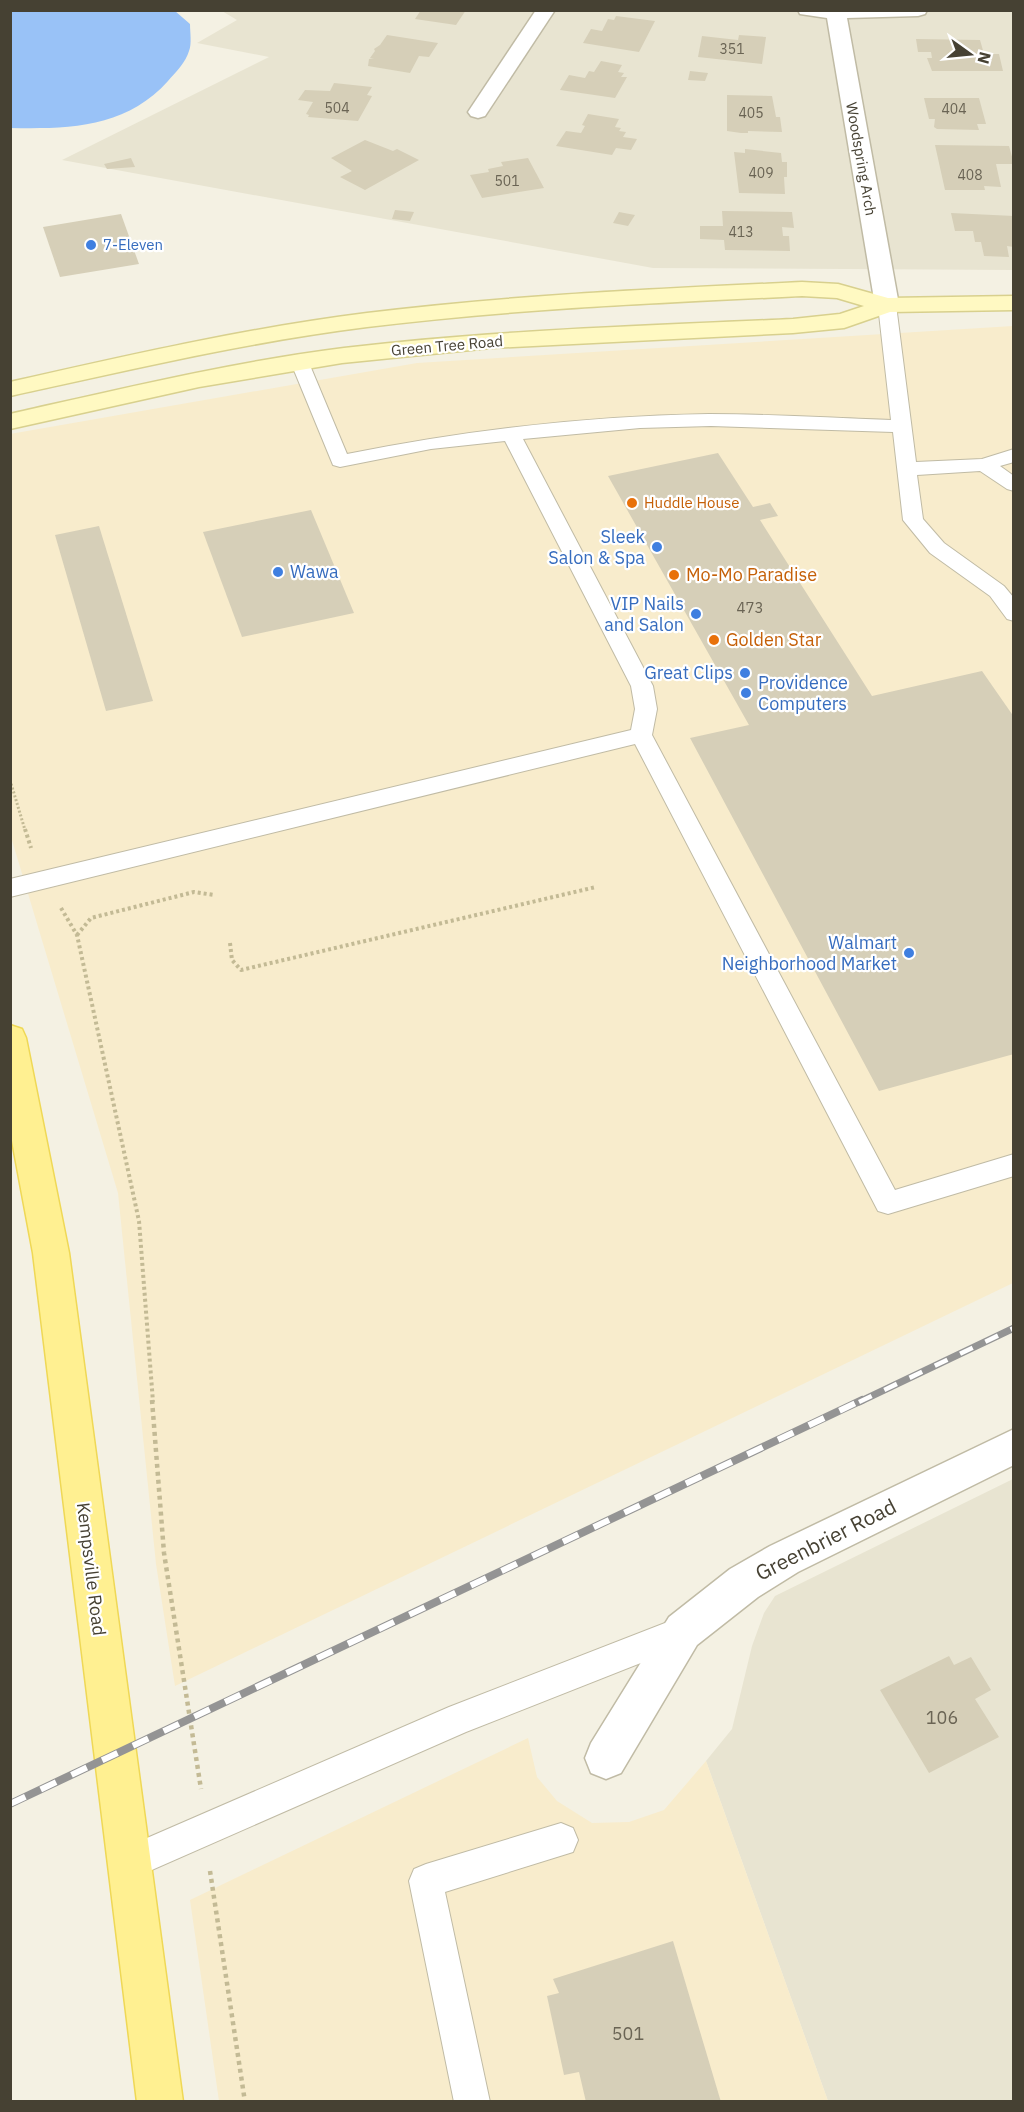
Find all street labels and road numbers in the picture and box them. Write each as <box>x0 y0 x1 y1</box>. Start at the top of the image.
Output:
street label: Woodspring Arch <box>842 101 881 217</box>
street label: Green Tree Road <box>390 331 504 360</box>
street label: Greenbrier Road <box>750 1491 901 1587</box>
street label: Kempsville Road <box>72 1501 111 1637</box>

